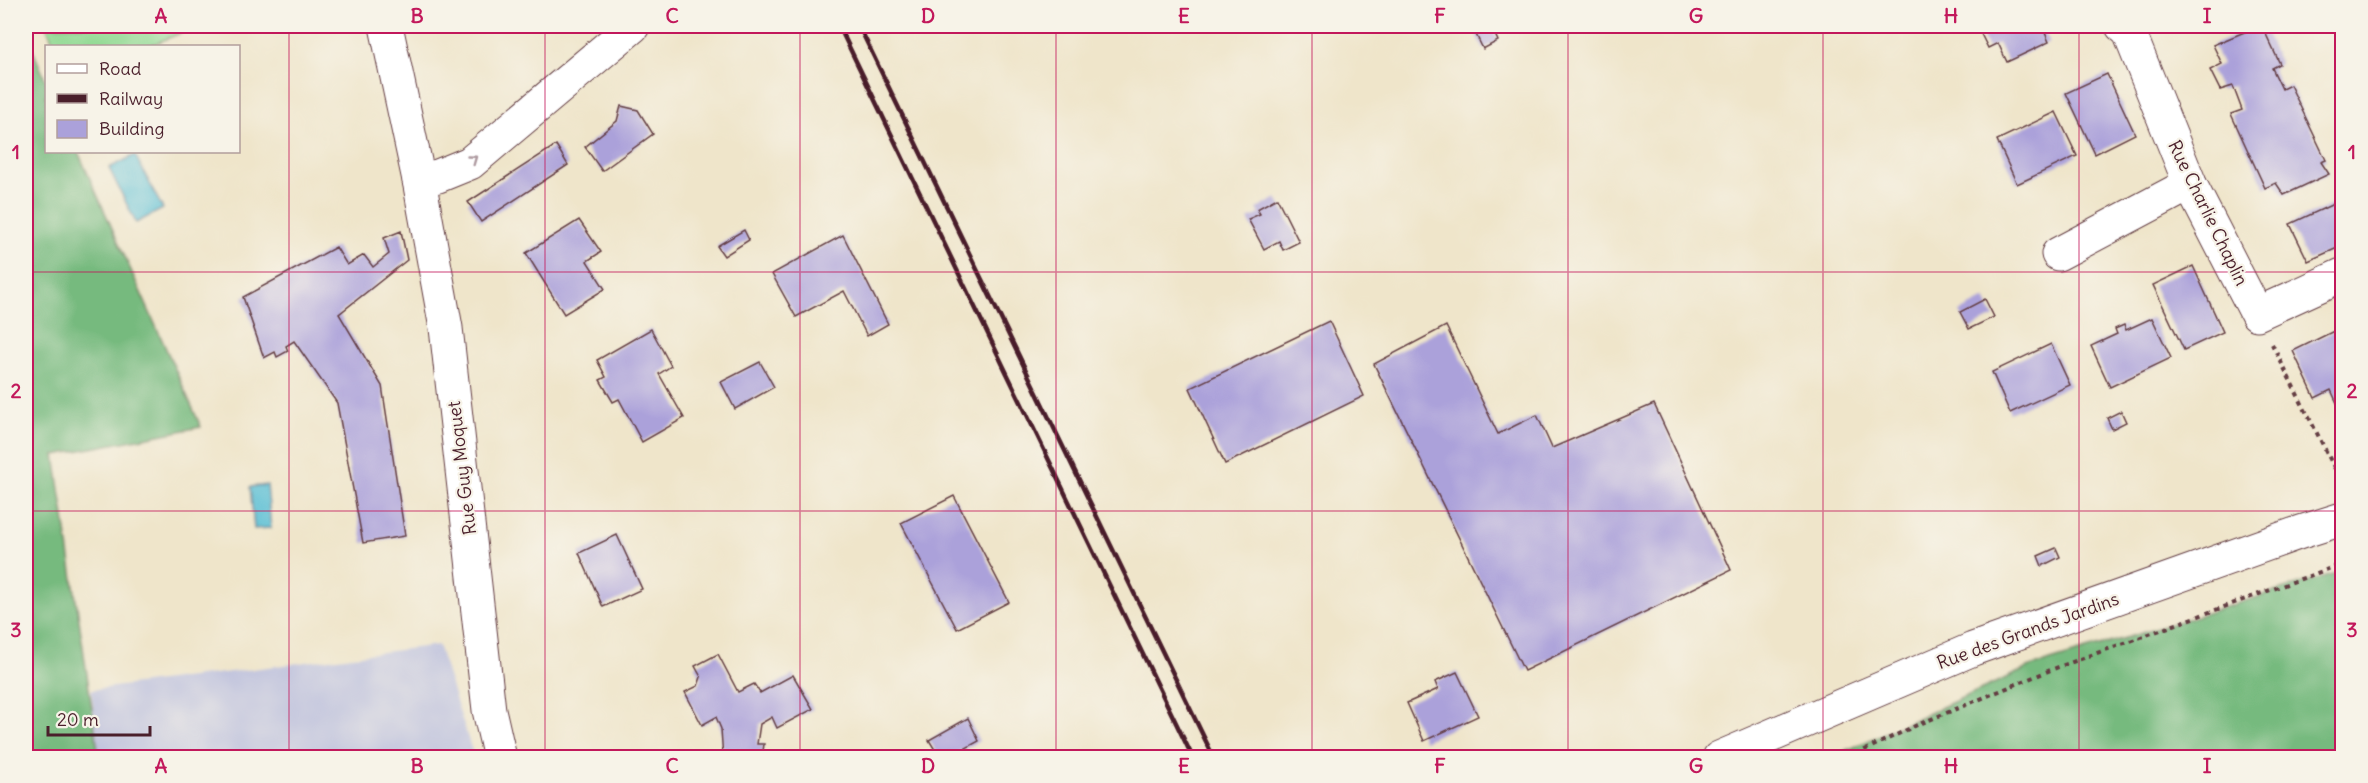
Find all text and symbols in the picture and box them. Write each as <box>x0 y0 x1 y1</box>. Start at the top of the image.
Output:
text: A <box>155 3 168 28</box>
text: B <box>410 3 424 28</box>
text: C <box>665 3 679 28</box>
text: D <box>921 3 935 28</box>
text: E <box>1178 3 1190 28</box>
text: F <box>1434 3 1446 28</box>
text: G <box>1689 3 1703 28</box>
text: H <box>1944 3 1958 28</box>
text: I <box>2203 3 2212 28</box>
legend <box>45 45 240 153</box>
text: Road <box>99 57 142 80</box>
text: Railway <box>99 87 163 110</box>
text: Building <box>99 117 164 140</box>
street label: Rue Charlie Chaplin <box>2163 136 2254 289</box>
text: 1 <box>12 139 20 164</box>
text: 1 <box>2348 139 2356 164</box>
one-way arrow <box>467 155 478 166</box>
text: 2 <box>11 378 22 403</box>
text: 2 <box>2347 378 2358 403</box>
street label: Rue Guy Moquet <box>442 400 481 536</box>
street label: Rue des Grands Jardins <box>1934 587 2122 674</box>
text: 3 <box>10 617 22 642</box>
text: 3 <box>2346 617 2358 642</box>
scale bar <box>48 699 150 737</box>
text: 20 m <box>57 708 99 731</box>
text: A <box>155 753 168 778</box>
text: B <box>410 753 424 778</box>
text: C <box>665 753 679 778</box>
text: D <box>921 753 935 778</box>
text: E <box>1178 753 1190 778</box>
text: F <box>1434 753 1446 778</box>
text: G <box>1689 753 1703 778</box>
text: H <box>1944 753 1958 778</box>
text: I <box>2203 753 2212 778</box>

